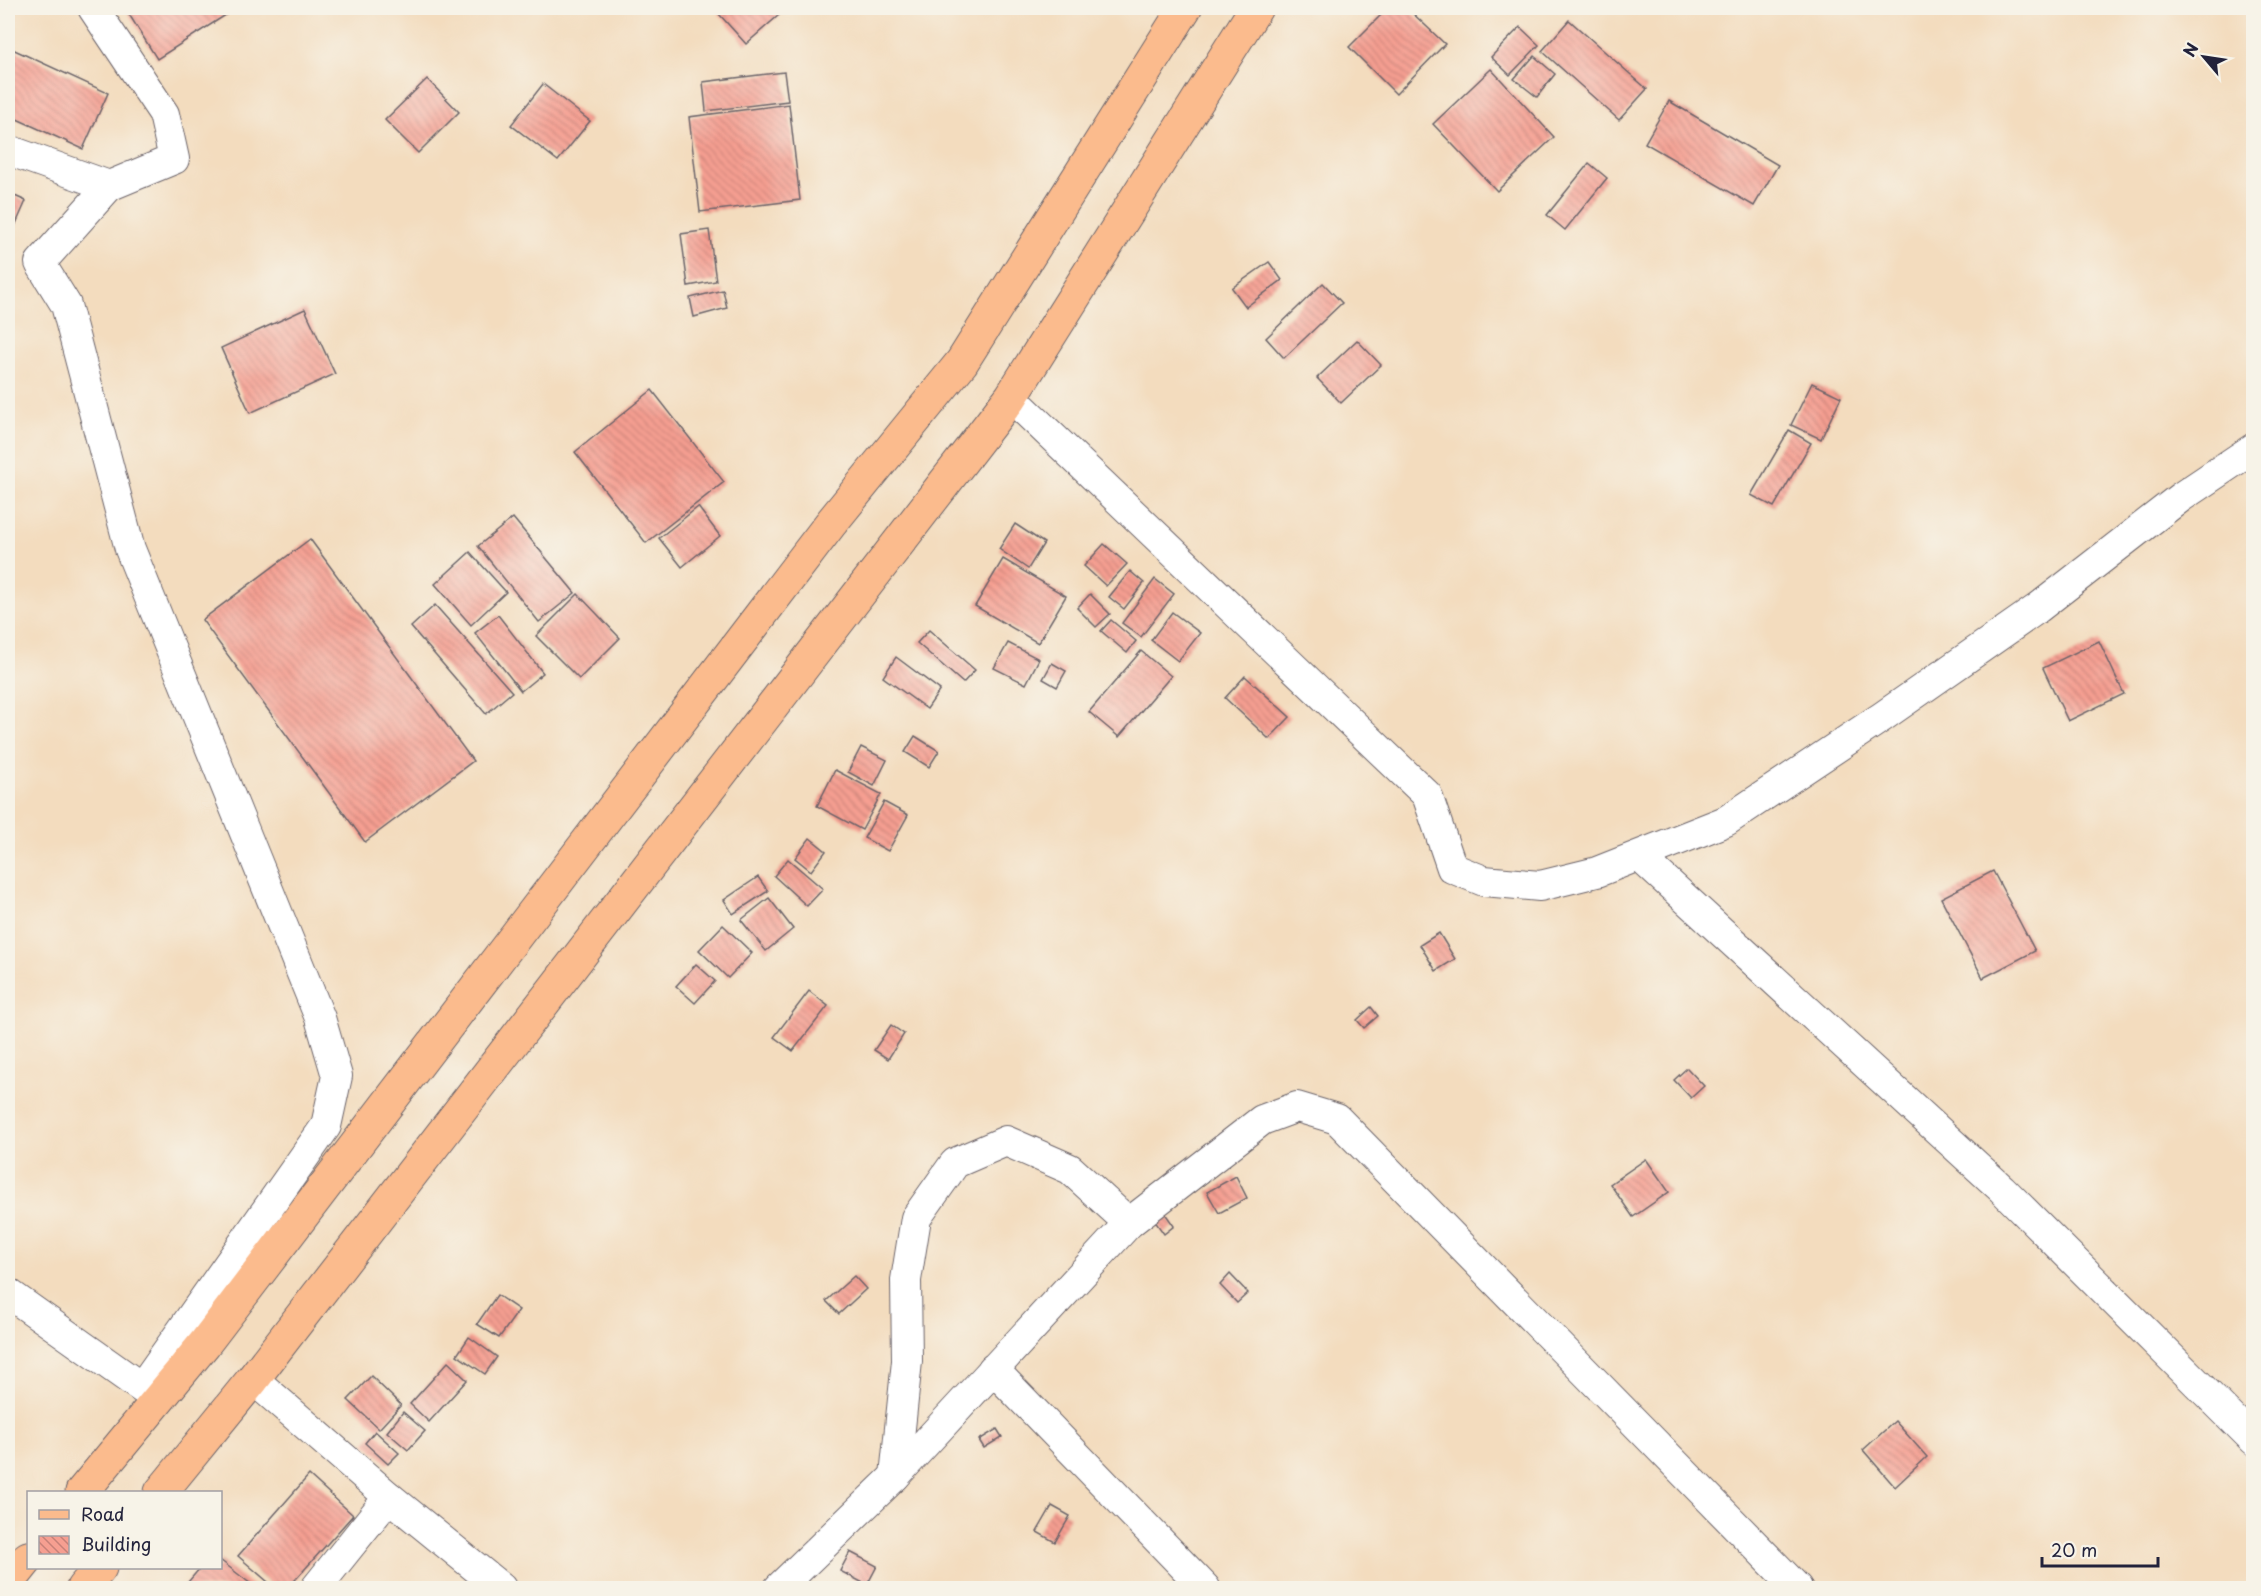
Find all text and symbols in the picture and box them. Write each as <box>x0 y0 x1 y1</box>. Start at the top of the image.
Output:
north arrow <box>2174 27 2234 87</box>
text: N <box>2176 38 2204 61</box>
legend <box>27 1491 222 1569</box>
text: Road <box>81 1500 125 1527</box>
text: Building <box>81 1530 151 1557</box>
scale bar <box>2042 1530 2158 1568</box>
text: 20 m <box>2051 1536 2097 1563</box>

